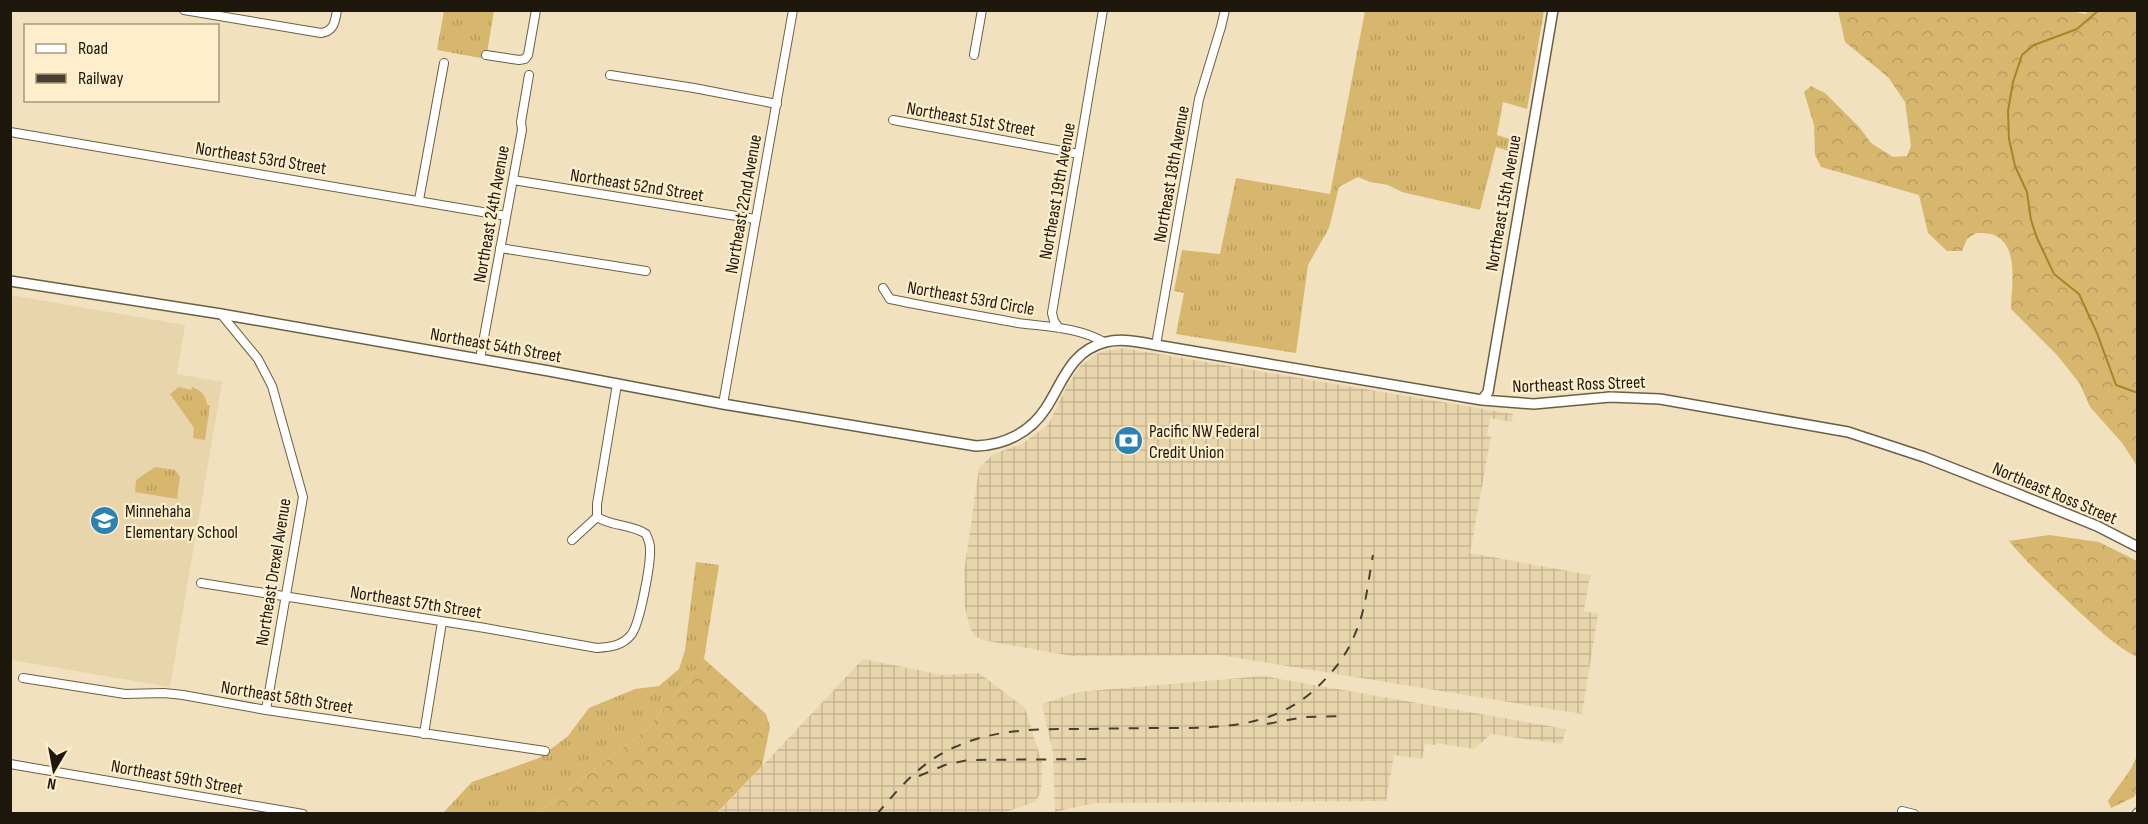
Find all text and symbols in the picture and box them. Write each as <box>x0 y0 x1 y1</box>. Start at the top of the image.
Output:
legend <box>24 24 219 102</box>
text: Road <box>78 38 108 59</box>
text: Railway <box>78 68 123 89</box>
street label: Northeast 51st Street <box>905 98 1037 141</box>
street label: Northeast 18th Avenue <box>1149 104 1194 244</box>
street label: Northeast 19th Avenue <box>1035 121 1080 261</box>
street label: Northeast 22nd Avenue <box>721 133 766 275</box>
street label: Northeast 15th Avenue <box>1481 133 1526 273</box>
street label: Northeast 53rd Street <box>194 138 328 179</box>
street label: Northeast 24th Avenue <box>469 144 514 284</box>
street label: Northeast 52nd Street <box>569 165 706 206</box>
street label: Northeast 53rd Circle <box>906 277 1036 320</box>
street label: Northeast 54th Street <box>429 324 564 367</box>
street label: Northeast Ross Street <box>1512 372 1647 397</box>
place label: Pacific NW Federal Credit Union <box>1149 421 1259 463</box>
bank icon: Pacific NW Federal Credit Union <box>1112 425 1144 457</box>
street label: Northeast Ross Street <box>1989 458 2121 529</box>
street label: Northeast Drexel Avenue <box>251 497 296 647</box>
place label: Minnehaha Elementary School <box>125 501 238 543</box>
school or university icon: Minnehaha Elementary School <box>88 505 120 537</box>
street label: Northeast 57th Street <box>349 582 484 623</box>
street label: Northeast 58th Street <box>219 677 355 718</box>
north arrow <box>24 740 84 800</box>
street label: Northeast 59th Street <box>109 756 245 800</box>
text: N <box>46 773 58 793</box>

